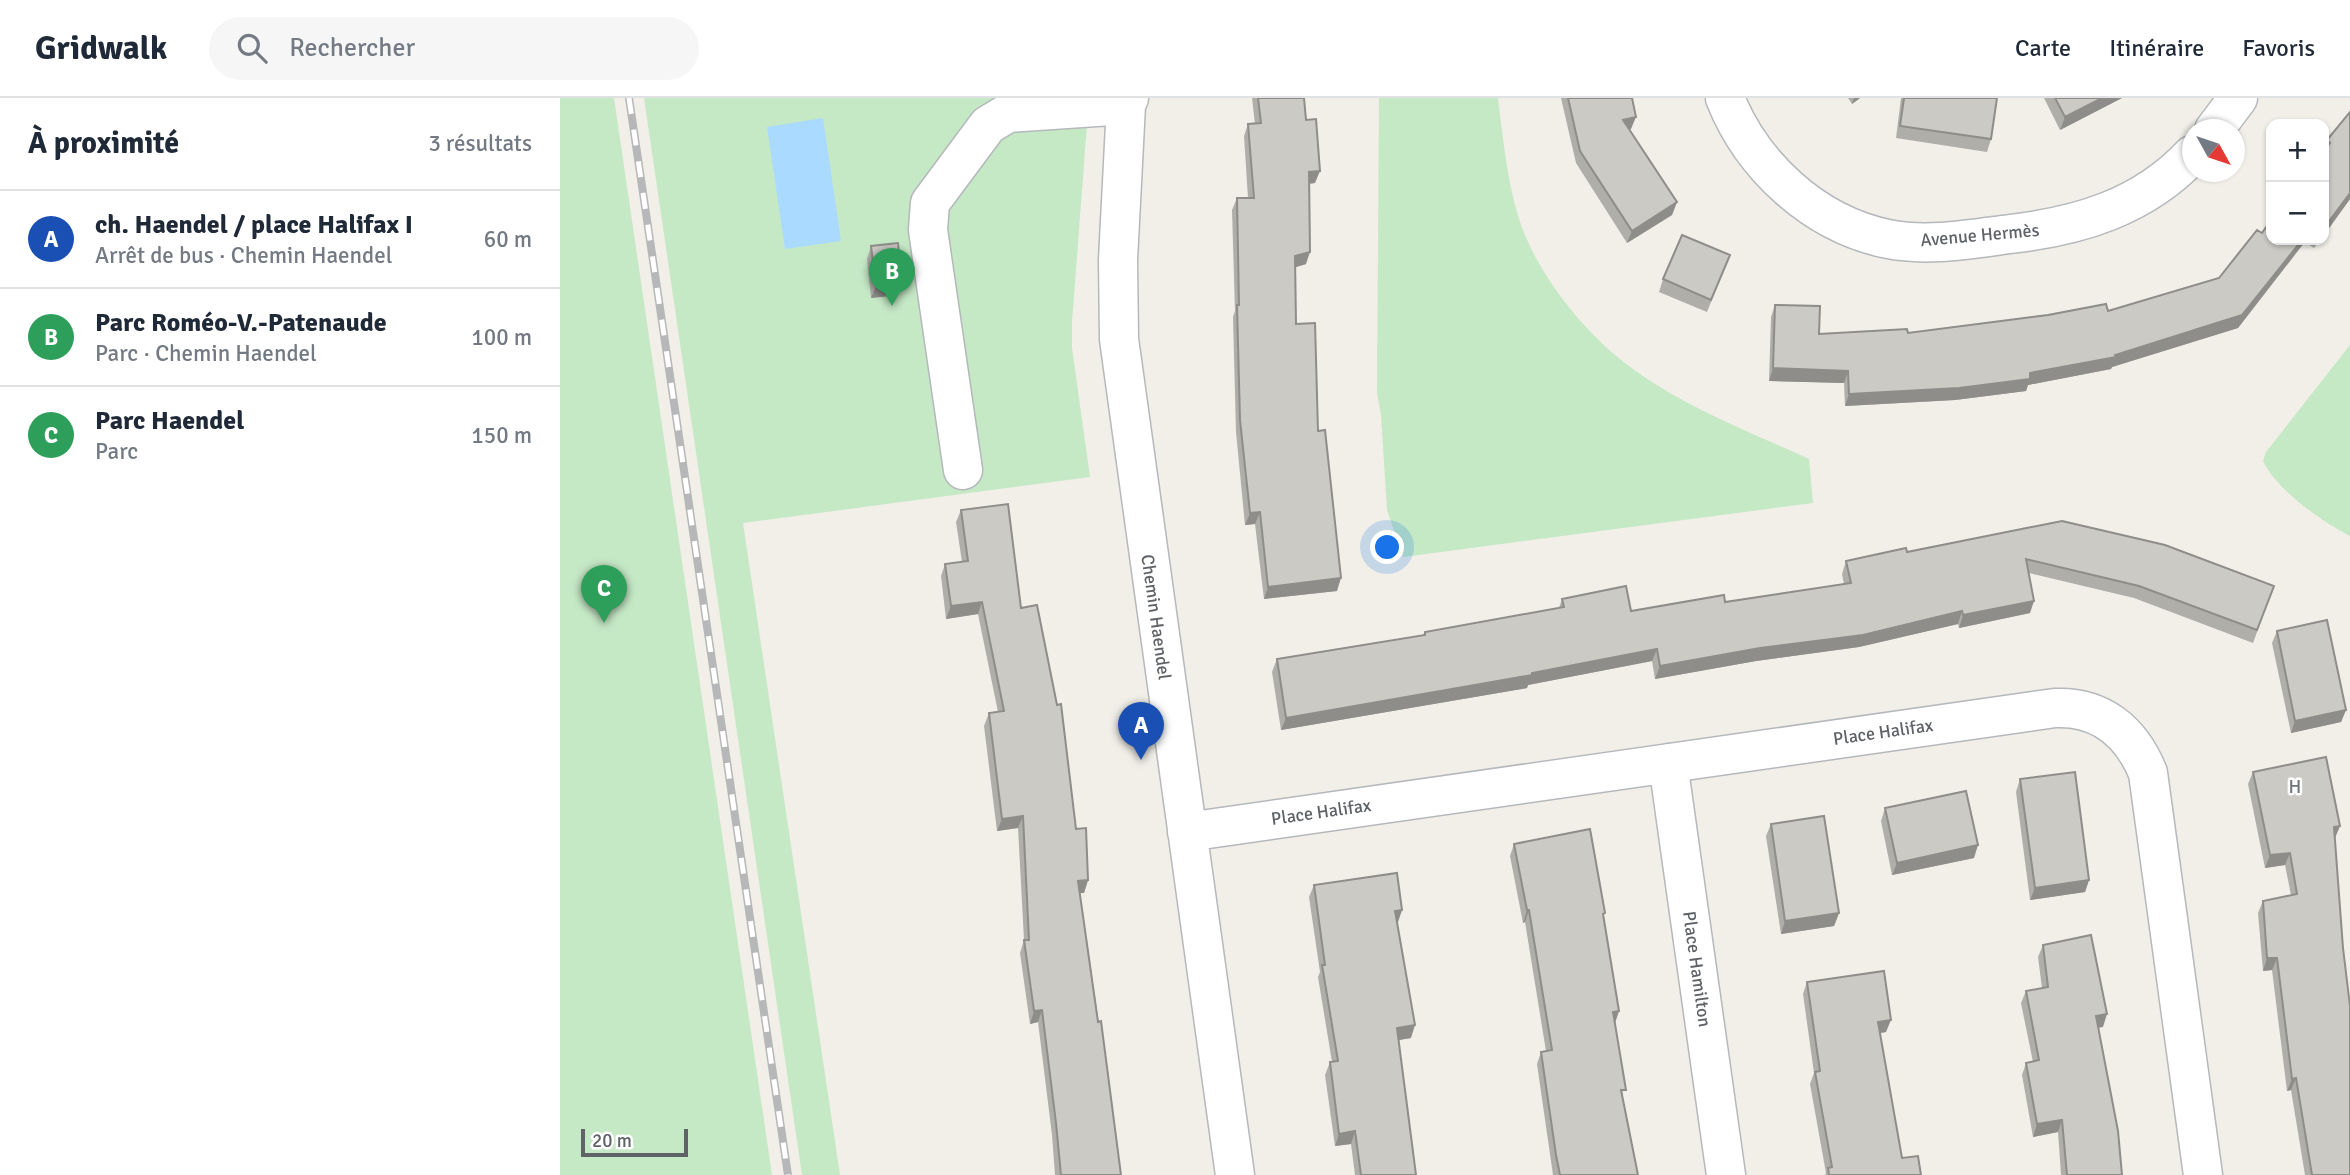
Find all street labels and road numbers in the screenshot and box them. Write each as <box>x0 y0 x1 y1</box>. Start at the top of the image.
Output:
street label: Avenue Hermès <box>1920 219 2040 251</box>
street label: Chemin Haendel <box>1136 553 1176 681</box>
street label: Place Halifax <box>1832 714 1935 750</box>
street label: Place Halifax <box>1270 794 1373 830</box>
street label: Place Hamilton <box>1678 910 1716 1028</box>

